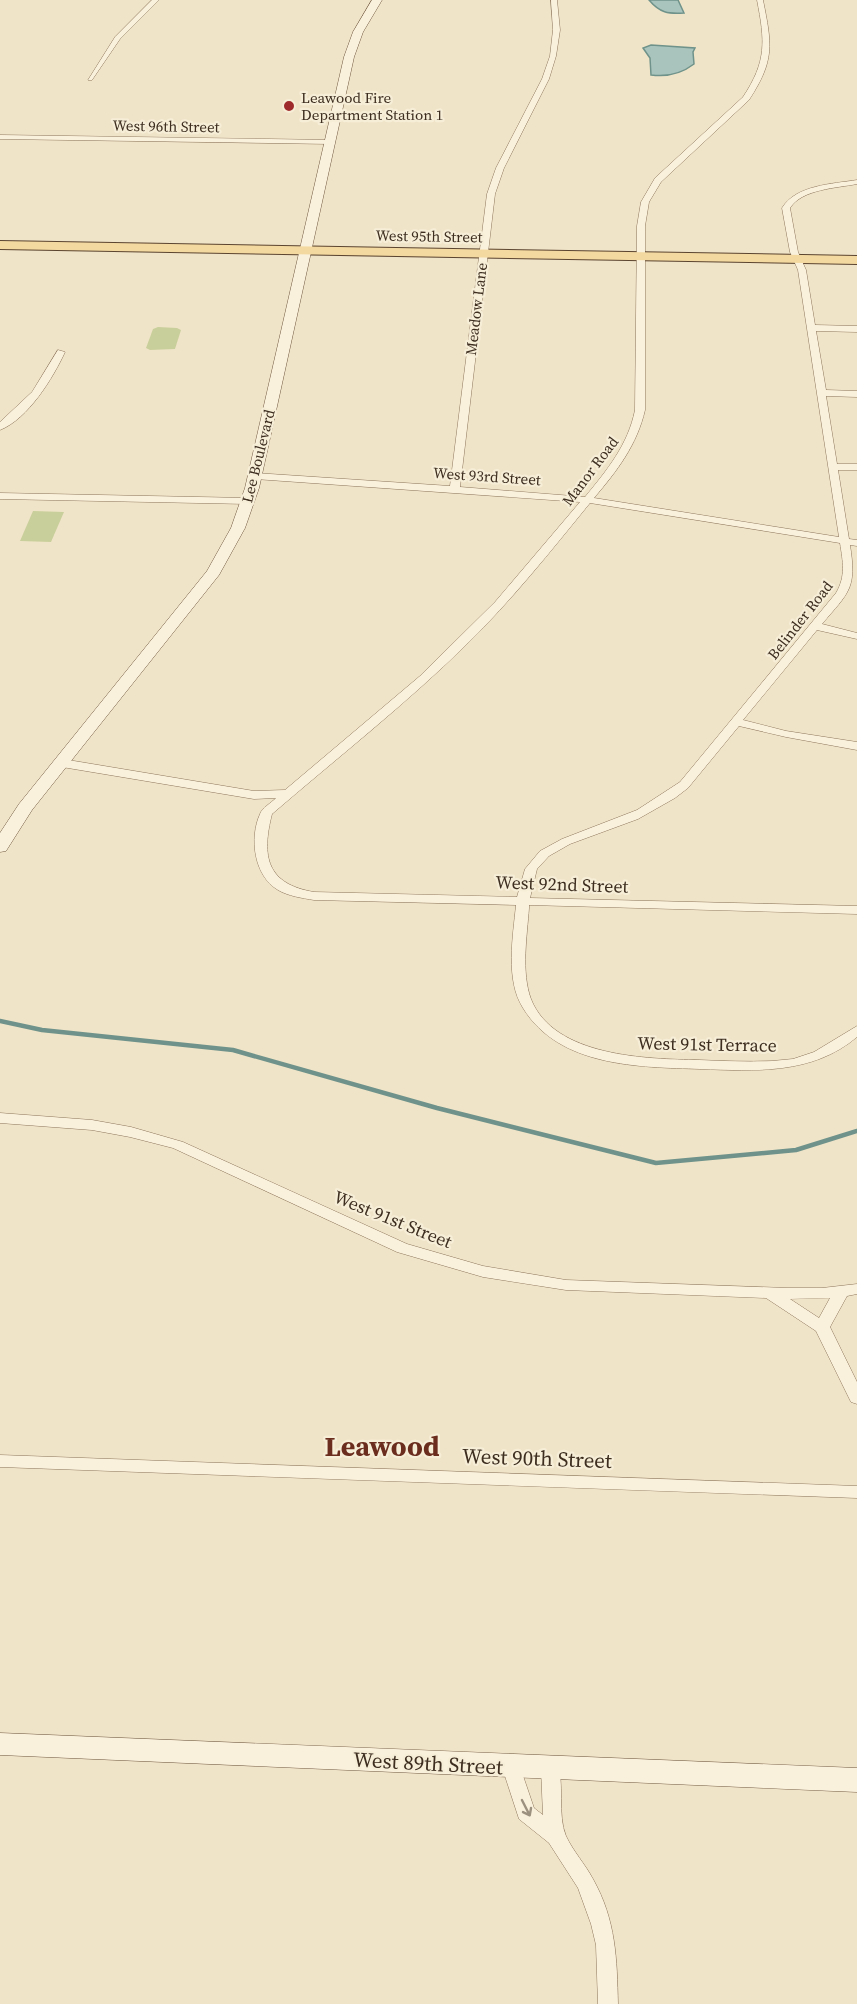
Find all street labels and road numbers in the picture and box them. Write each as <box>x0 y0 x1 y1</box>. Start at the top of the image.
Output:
street label: West 96th Street <box>112 115 220 137</box>
street label: West 95th Street <box>375 225 483 247</box>
street label: Meadow Lane <box>460 261 492 357</box>
street label: Lee Boulevard <box>236 407 280 505</box>
street label: Manor Road <box>557 432 623 510</box>
street label: West 93rd Street <box>432 462 542 490</box>
street label: Belinder Road <box>762 576 838 664</box>
street label: West 92nd Street <box>495 869 629 899</box>
street label: West 91st Terrace <box>637 1030 777 1058</box>
street label: West 91st Street <box>330 1184 456 1254</box>
street label: West 90th Street <box>462 1441 613 1475</box>
street label: West 89th Street <box>352 1745 504 1781</box>

